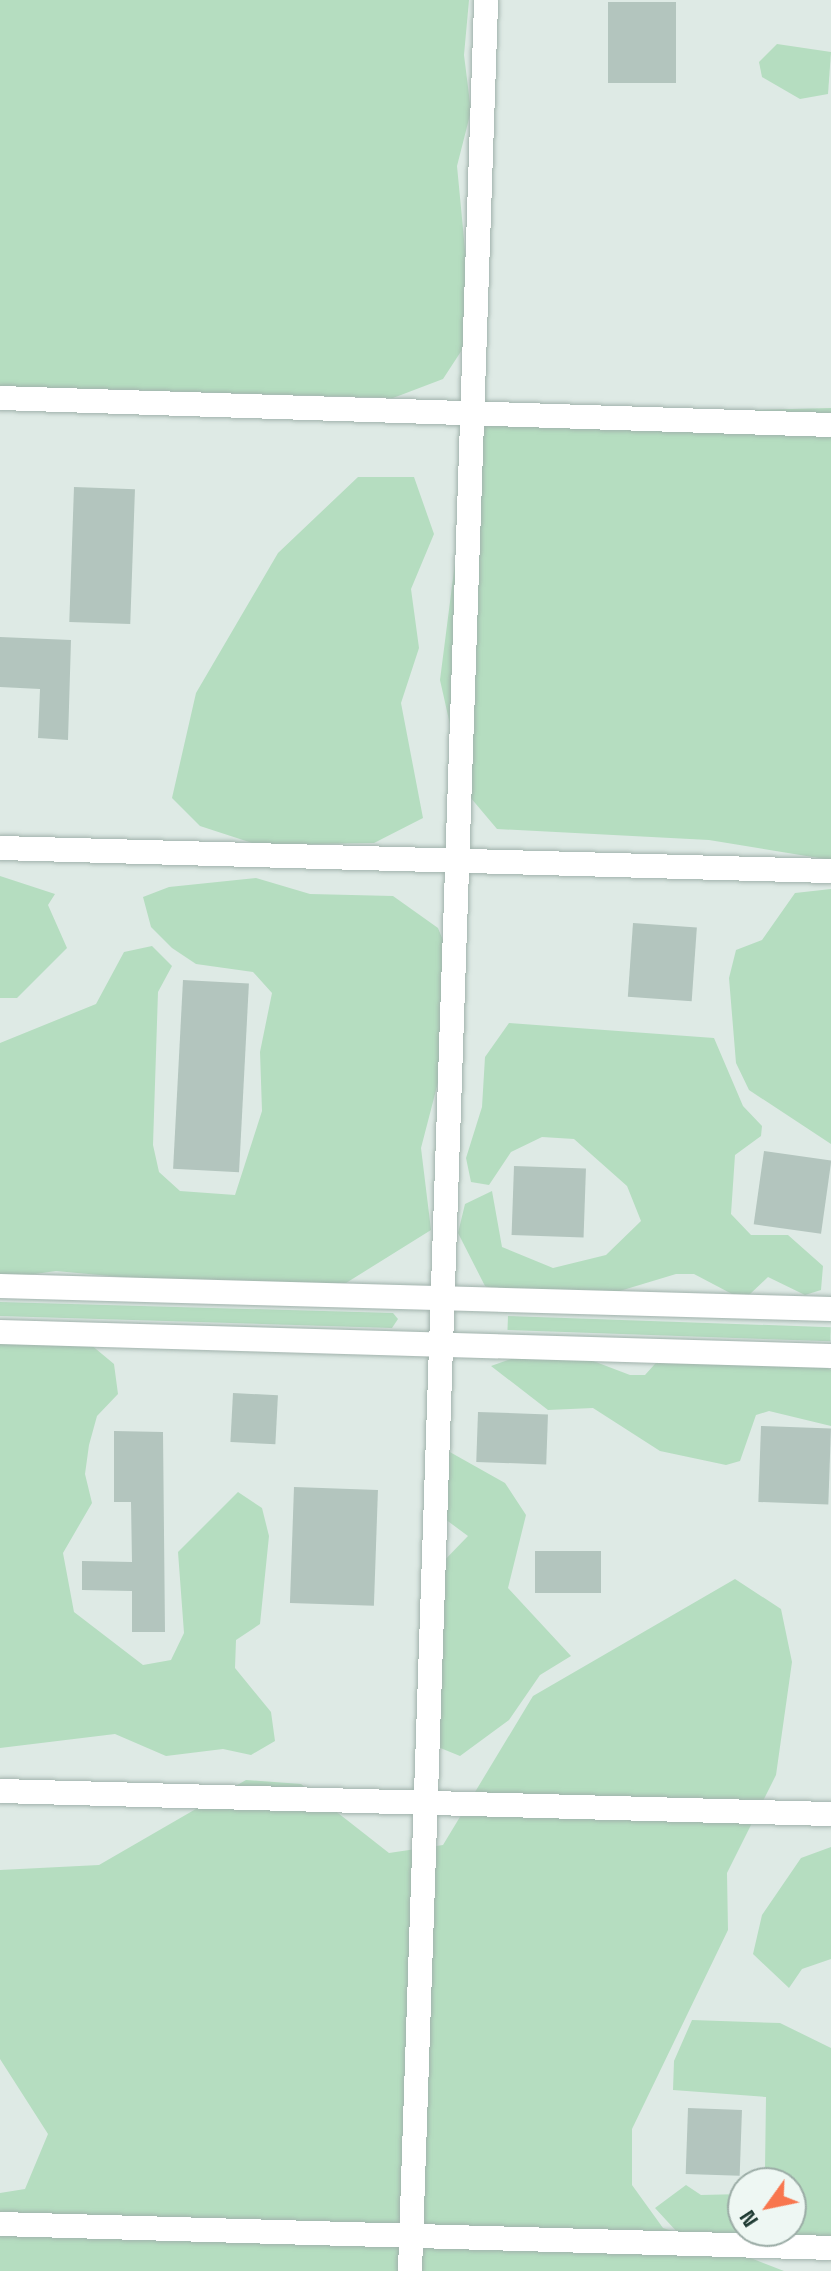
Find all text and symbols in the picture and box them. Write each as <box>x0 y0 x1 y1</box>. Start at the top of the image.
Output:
north arrow <box>727 2167 807 2247</box>
text: N <box>733 2205 764 2233</box>

